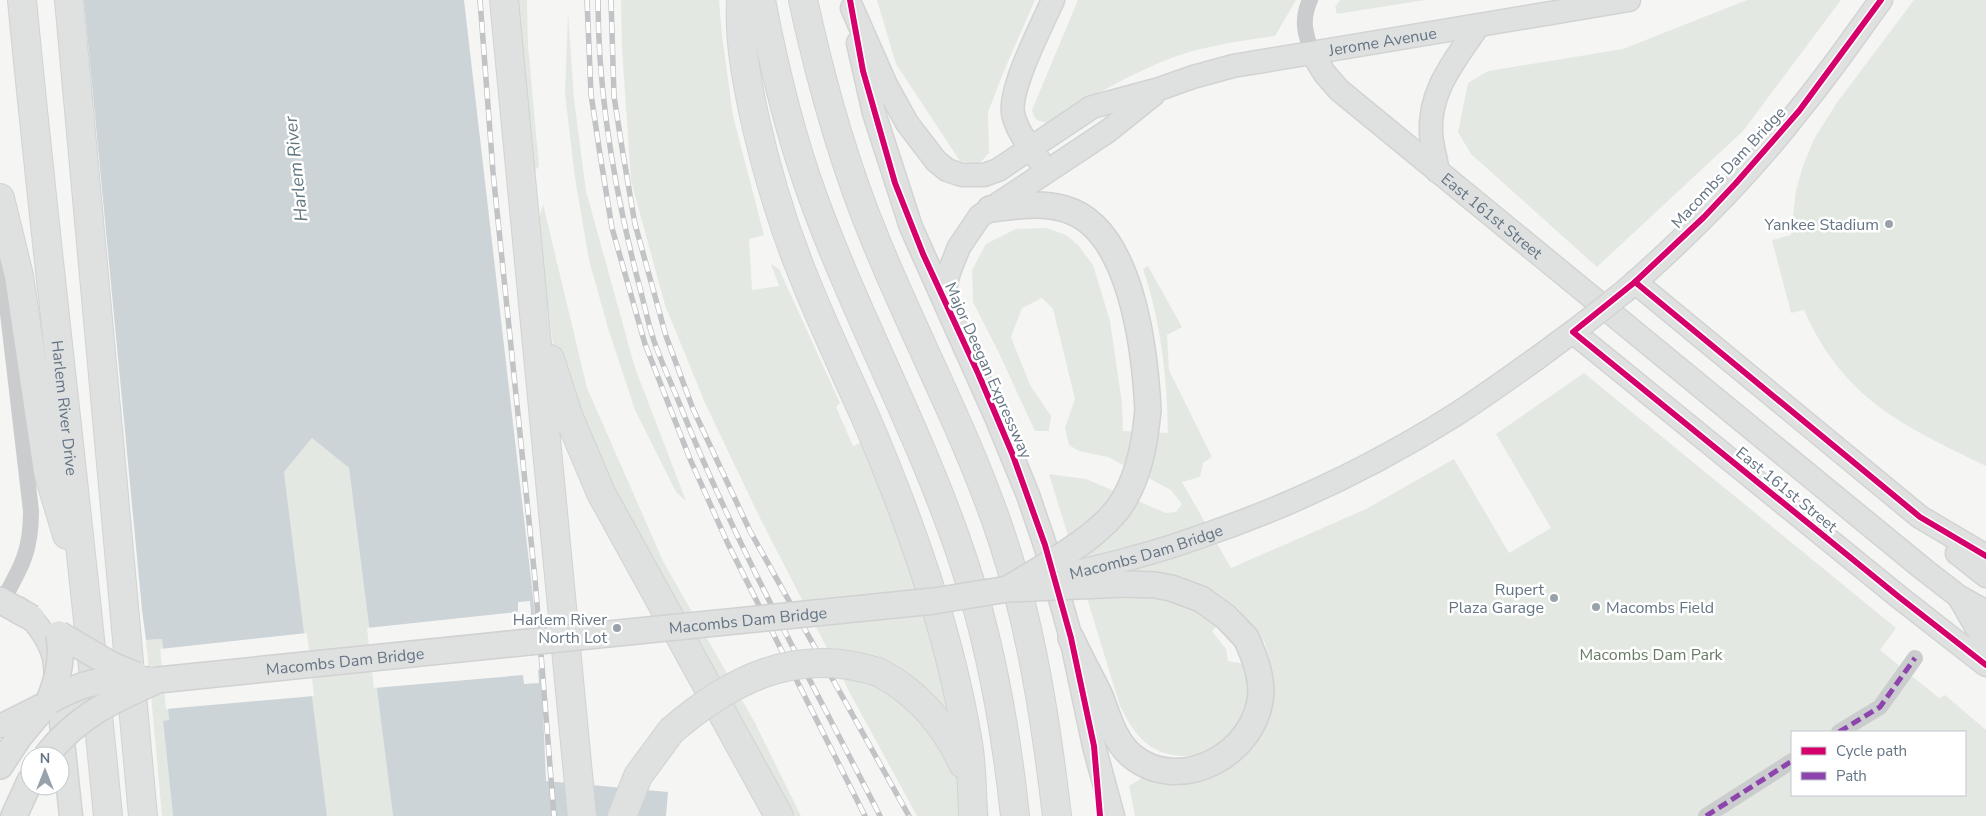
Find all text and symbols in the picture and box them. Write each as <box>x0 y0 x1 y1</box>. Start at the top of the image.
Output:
street label: Jerome Avenue <box>1326 22 1438 62</box>
street label: Macombs Dam Bridge <box>1667 102 1791 233</box>
water label: Harlem River <box>278 115 313 223</box>
street label: East 161st Street <box>1436 168 1547 265</box>
place label: Yankee Stadium <box>1764 214 1879 236</box>
marker: Yankee Stadium <box>1883 218 1895 230</box>
street label: Major Deegan Expressway <box>939 279 1037 463</box>
street label: Harlem River Drive <box>46 339 82 477</box>
street label: East 161st Street <box>1731 442 1842 538</box>
street label: Macombs Dam Bridge <box>1067 520 1226 585</box>
place label: Rupert Plaza Garage <box>1449 579 1544 619</box>
marker: Rupert Plaza Garage <box>1548 592 1560 604</box>
place label: Macombs Field <box>1606 597 1714 619</box>
marker: Macombs Field <box>1590 601 1602 613</box>
street label: Macombs Dam Bridge <box>668 602 828 640</box>
place label: Harlem River North Lot <box>513 609 607 649</box>
marker: Harlem River North Lot <box>611 622 623 634</box>
street label: Macombs Dam Bridge <box>265 643 425 681</box>
park label: Macombs Dam Park <box>1579 644 1724 666</box>
legend <box>1791 731 1966 796</box>
text: Cycle path <box>1836 741 1907 761</box>
north arrow <box>20 746 70 796</box>
text: N <box>40 749 50 768</box>
text: Path <box>1836 766 1867 786</box>

